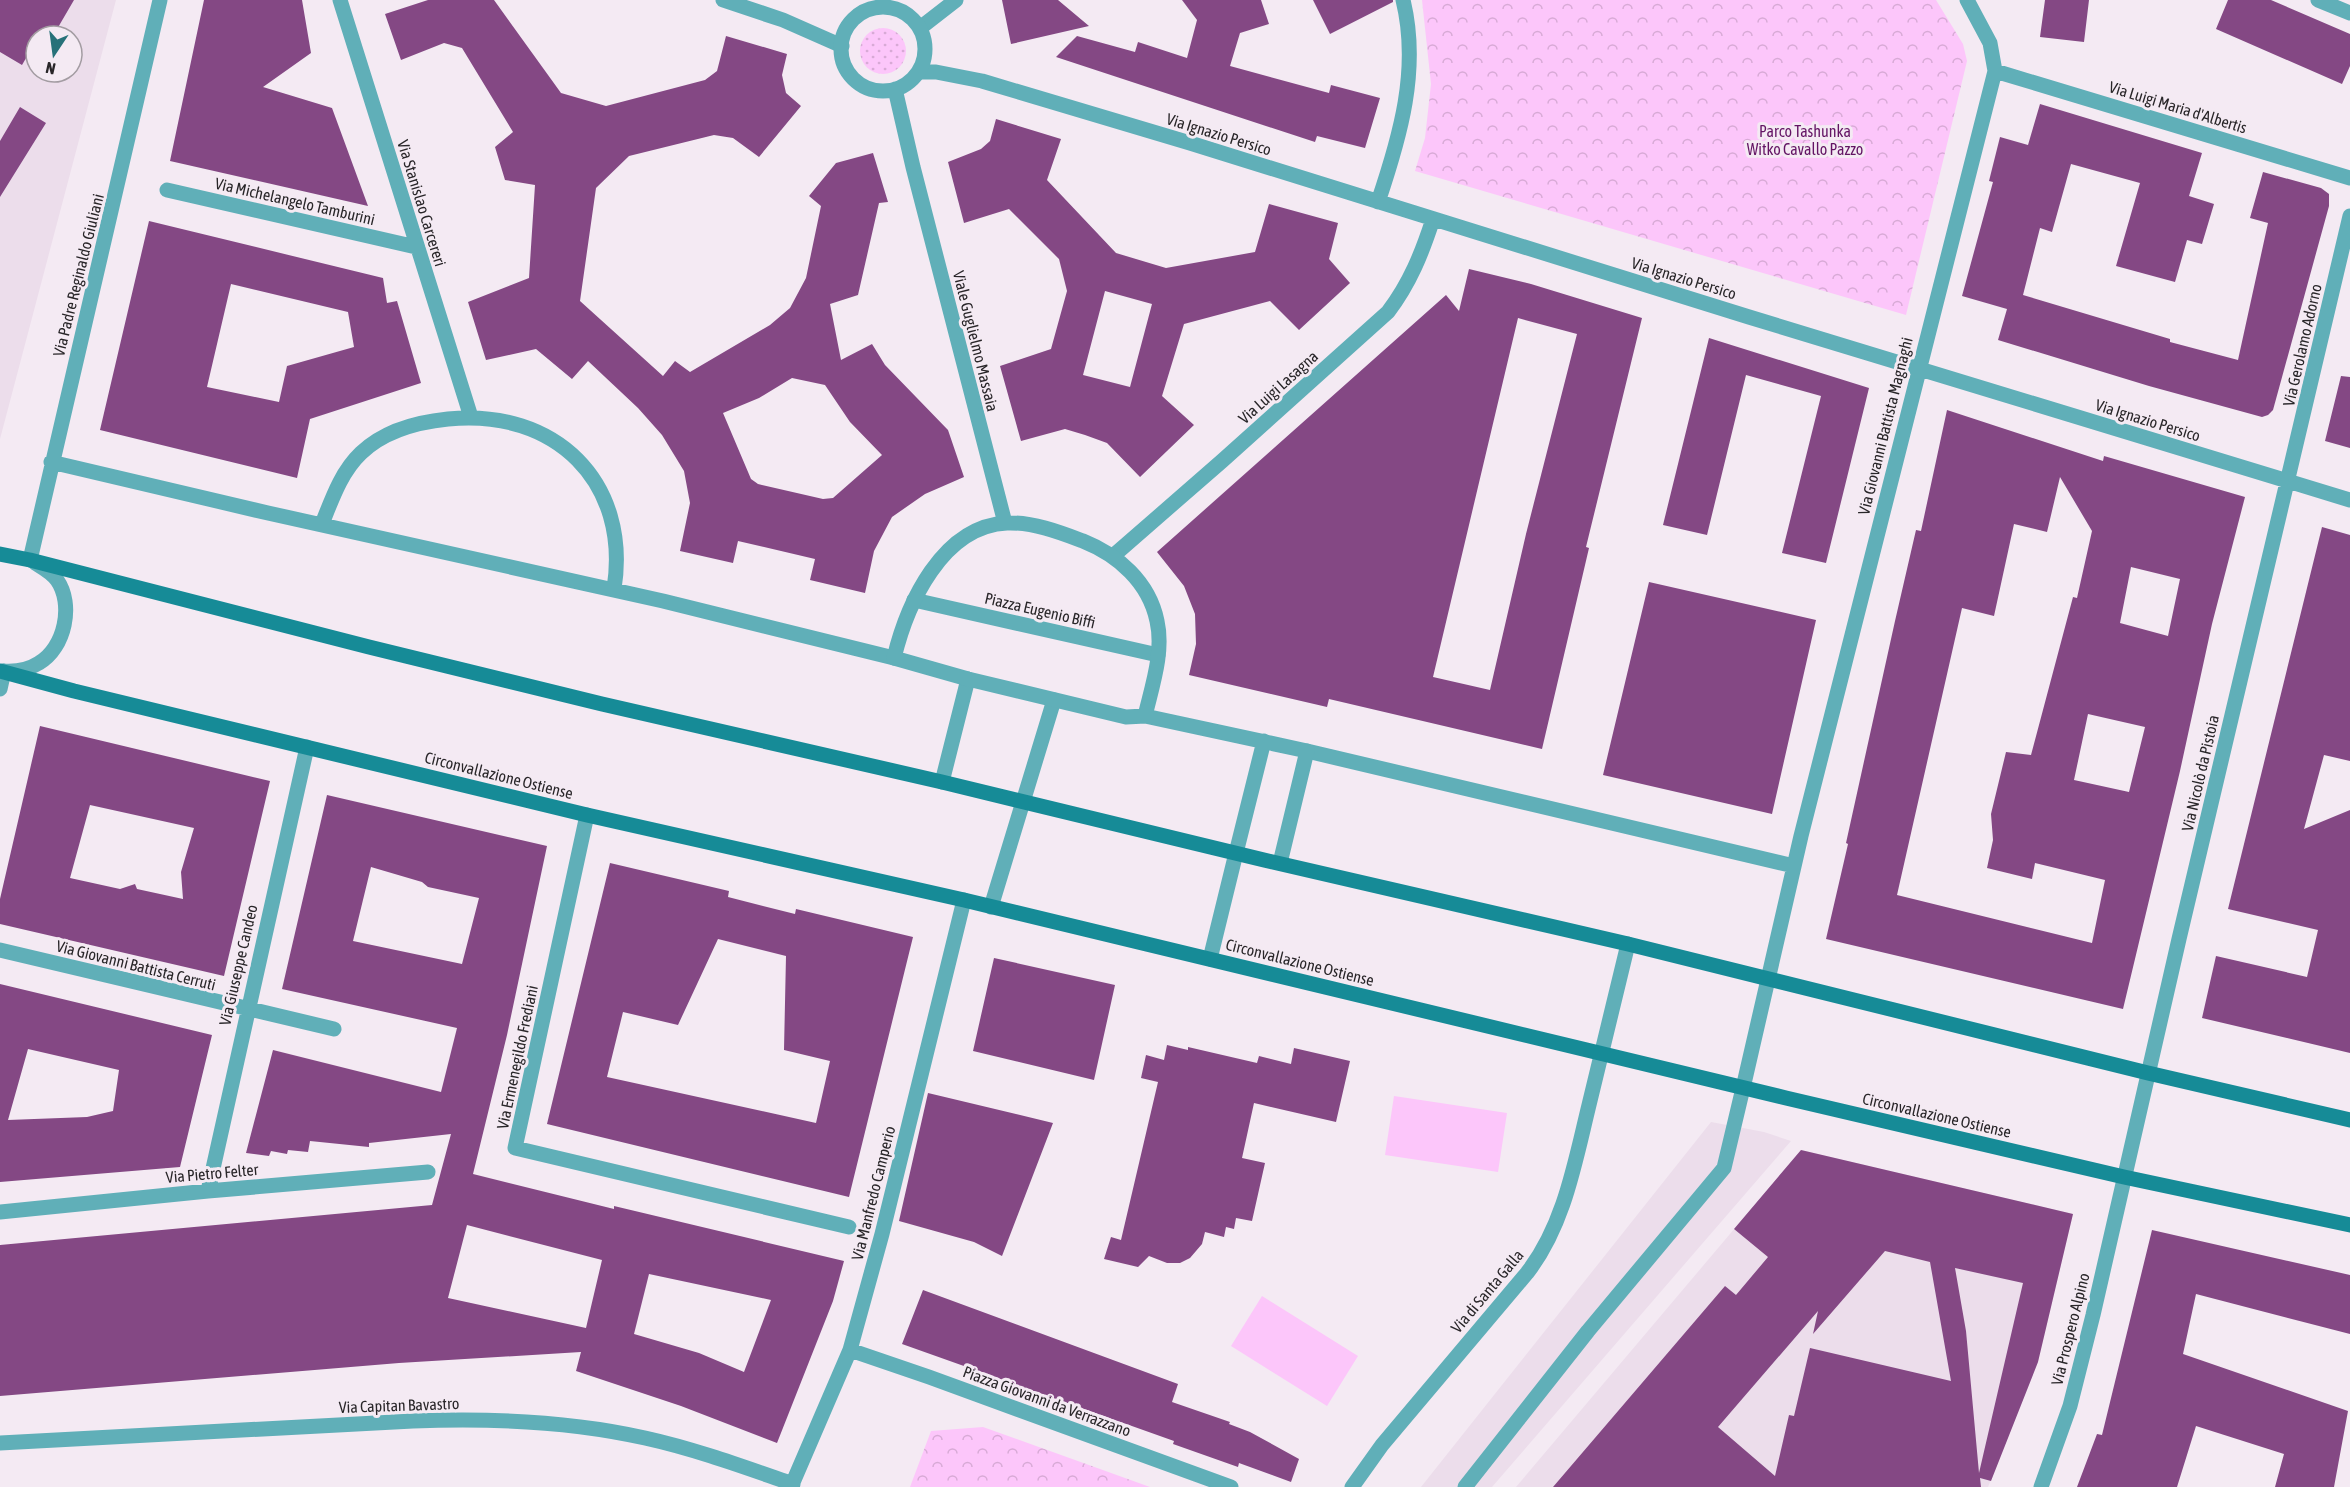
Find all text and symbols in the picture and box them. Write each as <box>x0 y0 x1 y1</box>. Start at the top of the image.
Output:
north arrow <box>24 24 84 84</box>
text: N <box>44 59 57 78</box>
street label: Via Luigi Maria d'Albertis <box>2107 77 2249 138</box>
street label: Via Ignazio Persico <box>1164 109 1274 159</box>
park label: Parco Tashunka Witko Cavallo Pazzo <box>1747 122 1863 158</box>
street label: Via Stanislao Carcereri <box>394 138 450 268</box>
street label: Via Michelangelo Tamburini <box>213 174 377 229</box>
street label: Via Padre Reginaldo Giuliani <box>49 192 108 358</box>
street label: Via Ignazio Persico <box>1629 253 1739 303</box>
street label: Viale Guglielmo Massaia <box>949 269 1002 413</box>
street label: Via Gerolamo Adorno <box>2279 282 2325 408</box>
street label: Via Giovanni Battista Magnaghi <box>1854 335 1917 517</box>
street label: Via Luigi Lasagna <box>1235 347 1322 428</box>
street label: Via Ignazio Persico <box>2093 395 2203 445</box>
street label: Piazza Eugenio Biffi <box>983 589 1097 632</box>
street label: Via Nicolò da Pistoia <box>2178 713 2222 833</box>
street label: Circonvallazione Ostiense <box>423 748 575 802</box>
street label: Via Giuseppe Candeo <box>215 903 262 1027</box>
street label: Circonvallazione Ostiense <box>1224 935 1376 989</box>
street label: Via Giovanni Battista Cerruti <box>54 936 218 994</box>
street label: Via Ermenegildo Frediani <box>493 983 542 1131</box>
street label: Circonvallazione Ostiense <box>1861 1089 2013 1141</box>
street label: Via Manfredo Camperio <box>848 1124 899 1262</box>
street label: Via Pietro Felter <box>165 1160 259 1186</box>
street label: Via di Santa Galla <box>1447 1246 1527 1336</box>
street label: Via Prospero Alpino <box>2047 1271 2094 1387</box>
street label: Piazza Giovanni da Verrazzano <box>961 1362 1133 1440</box>
street label: Via Capitan Bavastro <box>338 1394 460 1417</box>

